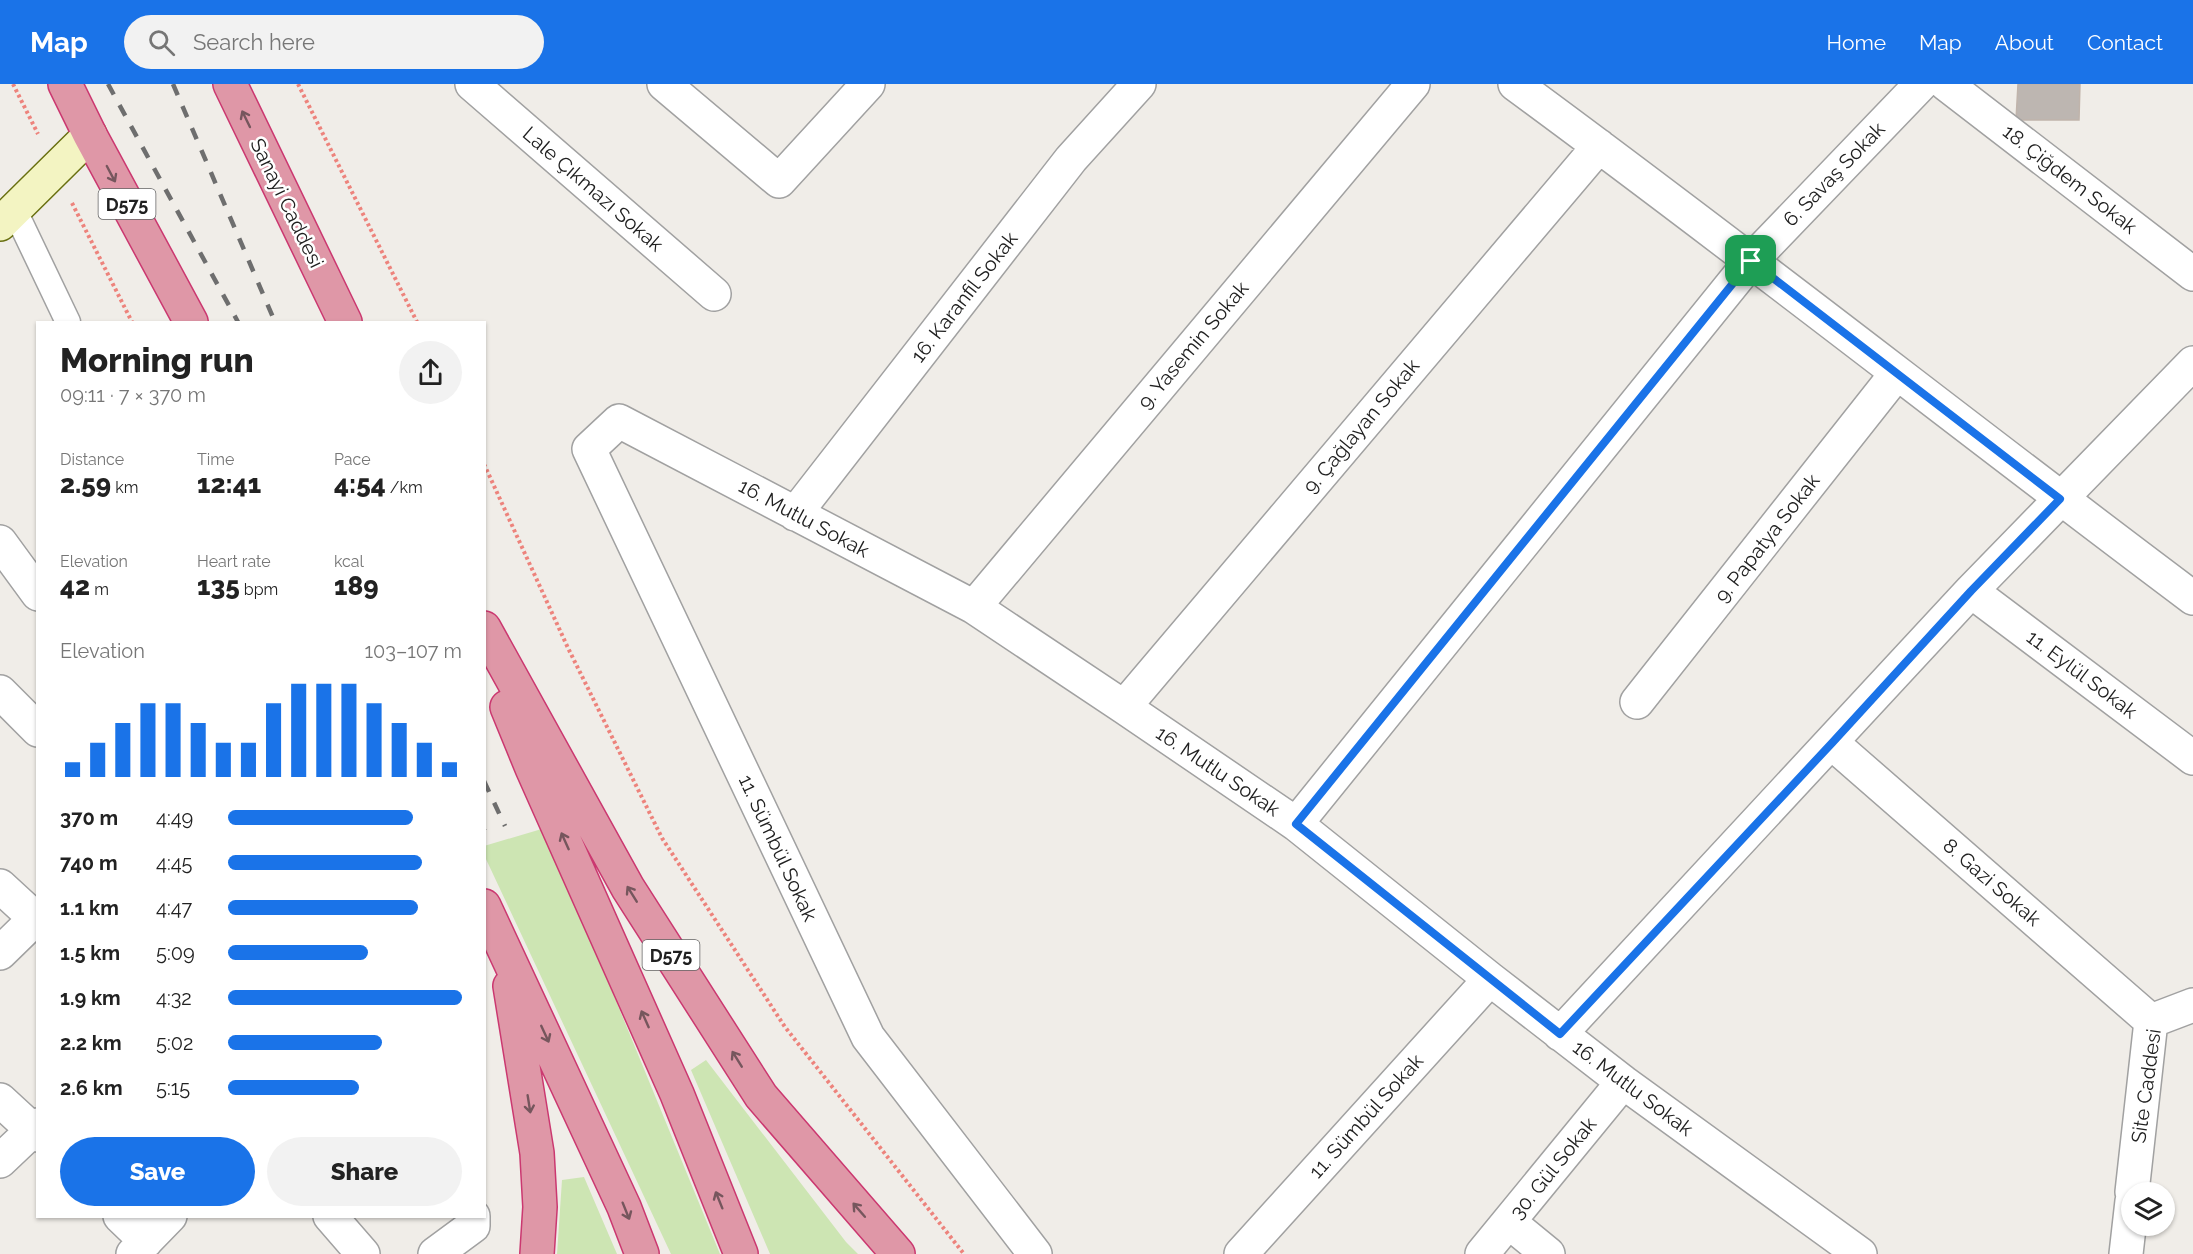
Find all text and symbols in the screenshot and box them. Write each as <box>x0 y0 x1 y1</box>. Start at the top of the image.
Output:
search box <box>124 15 544 69</box>
text: Map <box>30 26 88 59</box>
icon: search <box>145 26 178 59</box>
text: Search here <box>193 29 315 55</box>
text: Home <box>1827 30 1886 55</box>
text: Map <box>1919 30 1962 55</box>
text: About <box>1995 30 2054 55</box>
text: Contact <box>2087 30 2163 55</box>
one-way arrow <box>240 110 252 128</box>
street label: 6. Savaş Sokak <box>1778 117 1890 231</box>
street label: 18. Çiğdem Sokak <box>1998 119 2142 239</box>
street label: Lale Çıkmazı Sokak <box>518 121 668 257</box>
street label: Sanayi Caddesi <box>245 134 329 272</box>
one-way arrow <box>106 164 117 182</box>
road number: D575 <box>98 189 156 219</box>
street label: 16. Karanfil Sokak <box>906 227 1023 367</box>
pin <box>1725 235 1776 286</box>
icon: arrive <box>1734 244 1767 277</box>
street label: 9. Yasemin Sokak <box>1133 276 1254 414</box>
text: Morning run <box>60 341 254 380</box>
button: share <box>399 341 462 404</box>
street label: 9. Çağlayan Sokak <box>1298 354 1424 498</box>
text: 09:11 · 7 × 370 m <box>60 383 206 407</box>
text: Distance <box>60 450 124 469</box>
text: Time <box>197 450 234 469</box>
text: Pace <box>334 450 371 469</box>
text: 2.59 <box>60 469 111 499</box>
text: 12:41 <box>197 469 261 499</box>
text: 4:54 <box>334 469 386 499</box>
street label: 9. Papatya Sokak <box>1709 469 1825 607</box>
street label: 16. Mutlu Sokak <box>735 474 874 563</box>
text: km <box>111 478 138 497</box>
text: /km <box>386 478 423 497</box>
text: Elevation <box>60 552 128 571</box>
text: Heart rate <box>197 552 271 571</box>
text: kcal <box>334 552 364 571</box>
text: 42 <box>60 571 90 601</box>
text: 135 <box>197 571 240 601</box>
text: 189 <box>334 571 379 601</box>
text: m <box>90 580 109 599</box>
text: bpm <box>240 580 278 599</box>
street label: 11. Eylül Sokak <box>2022 625 2142 724</box>
text: Elevation <box>60 639 145 663</box>
text: 103–107 m <box>364 639 462 663</box>
street label: 16. Mutlu Sokak <box>1152 721 1285 821</box>
street label: 11. Sümbül Sokak <box>734 771 823 925</box>
text: 370 m <box>60 806 118 830</box>
text: 4:49 <box>156 806 193 830</box>
one-way arrow <box>559 833 570 851</box>
street label: 8. Gazi Sokak <box>1938 833 2046 931</box>
text: 740 m <box>60 851 118 875</box>
text: 4:45 <box>156 851 193 875</box>
one-way arrow <box>626 886 638 903</box>
text: 1.1 km <box>60 896 119 920</box>
text: 4:47 <box>156 896 192 920</box>
road number: D575 <box>642 940 700 970</box>
text: 1.5 km <box>60 941 120 965</box>
text: 5:09 <box>156 941 195 965</box>
text: 1.9 km <box>60 986 121 1010</box>
text: 4:32 <box>156 986 192 1010</box>
one-way arrow <box>638 1011 650 1029</box>
one-way arrow <box>539 1024 551 1042</box>
street label: Site Caddesi <box>2126 1027 2166 1145</box>
text: 2.2 km <box>60 1031 122 1055</box>
text: 5:02 <box>156 1031 193 1055</box>
street label: 16. Mutlu Sokak <box>1568 1035 1698 1141</box>
street label: 11. Sümbül Sokak <box>1304 1049 1428 1183</box>
one-way arrow <box>730 1051 742 1068</box>
text: 2.6 km <box>60 1076 123 1100</box>
text: 5:15 <box>156 1076 190 1100</box>
one-way arrow <box>524 1093 535 1113</box>
street label: 30. Gül Sokak <box>1505 1112 1602 1224</box>
button: Save <box>60 1137 255 1206</box>
button: Share <box>267 1137 462 1206</box>
map controls <box>2121 1182 2175 1236</box>
button: layers <box>2121 1182 2175 1236</box>
one-way arrow <box>713 1191 724 1209</box>
one-way arrow <box>621 1201 632 1220</box>
one-way arrow <box>852 1203 866 1218</box>

